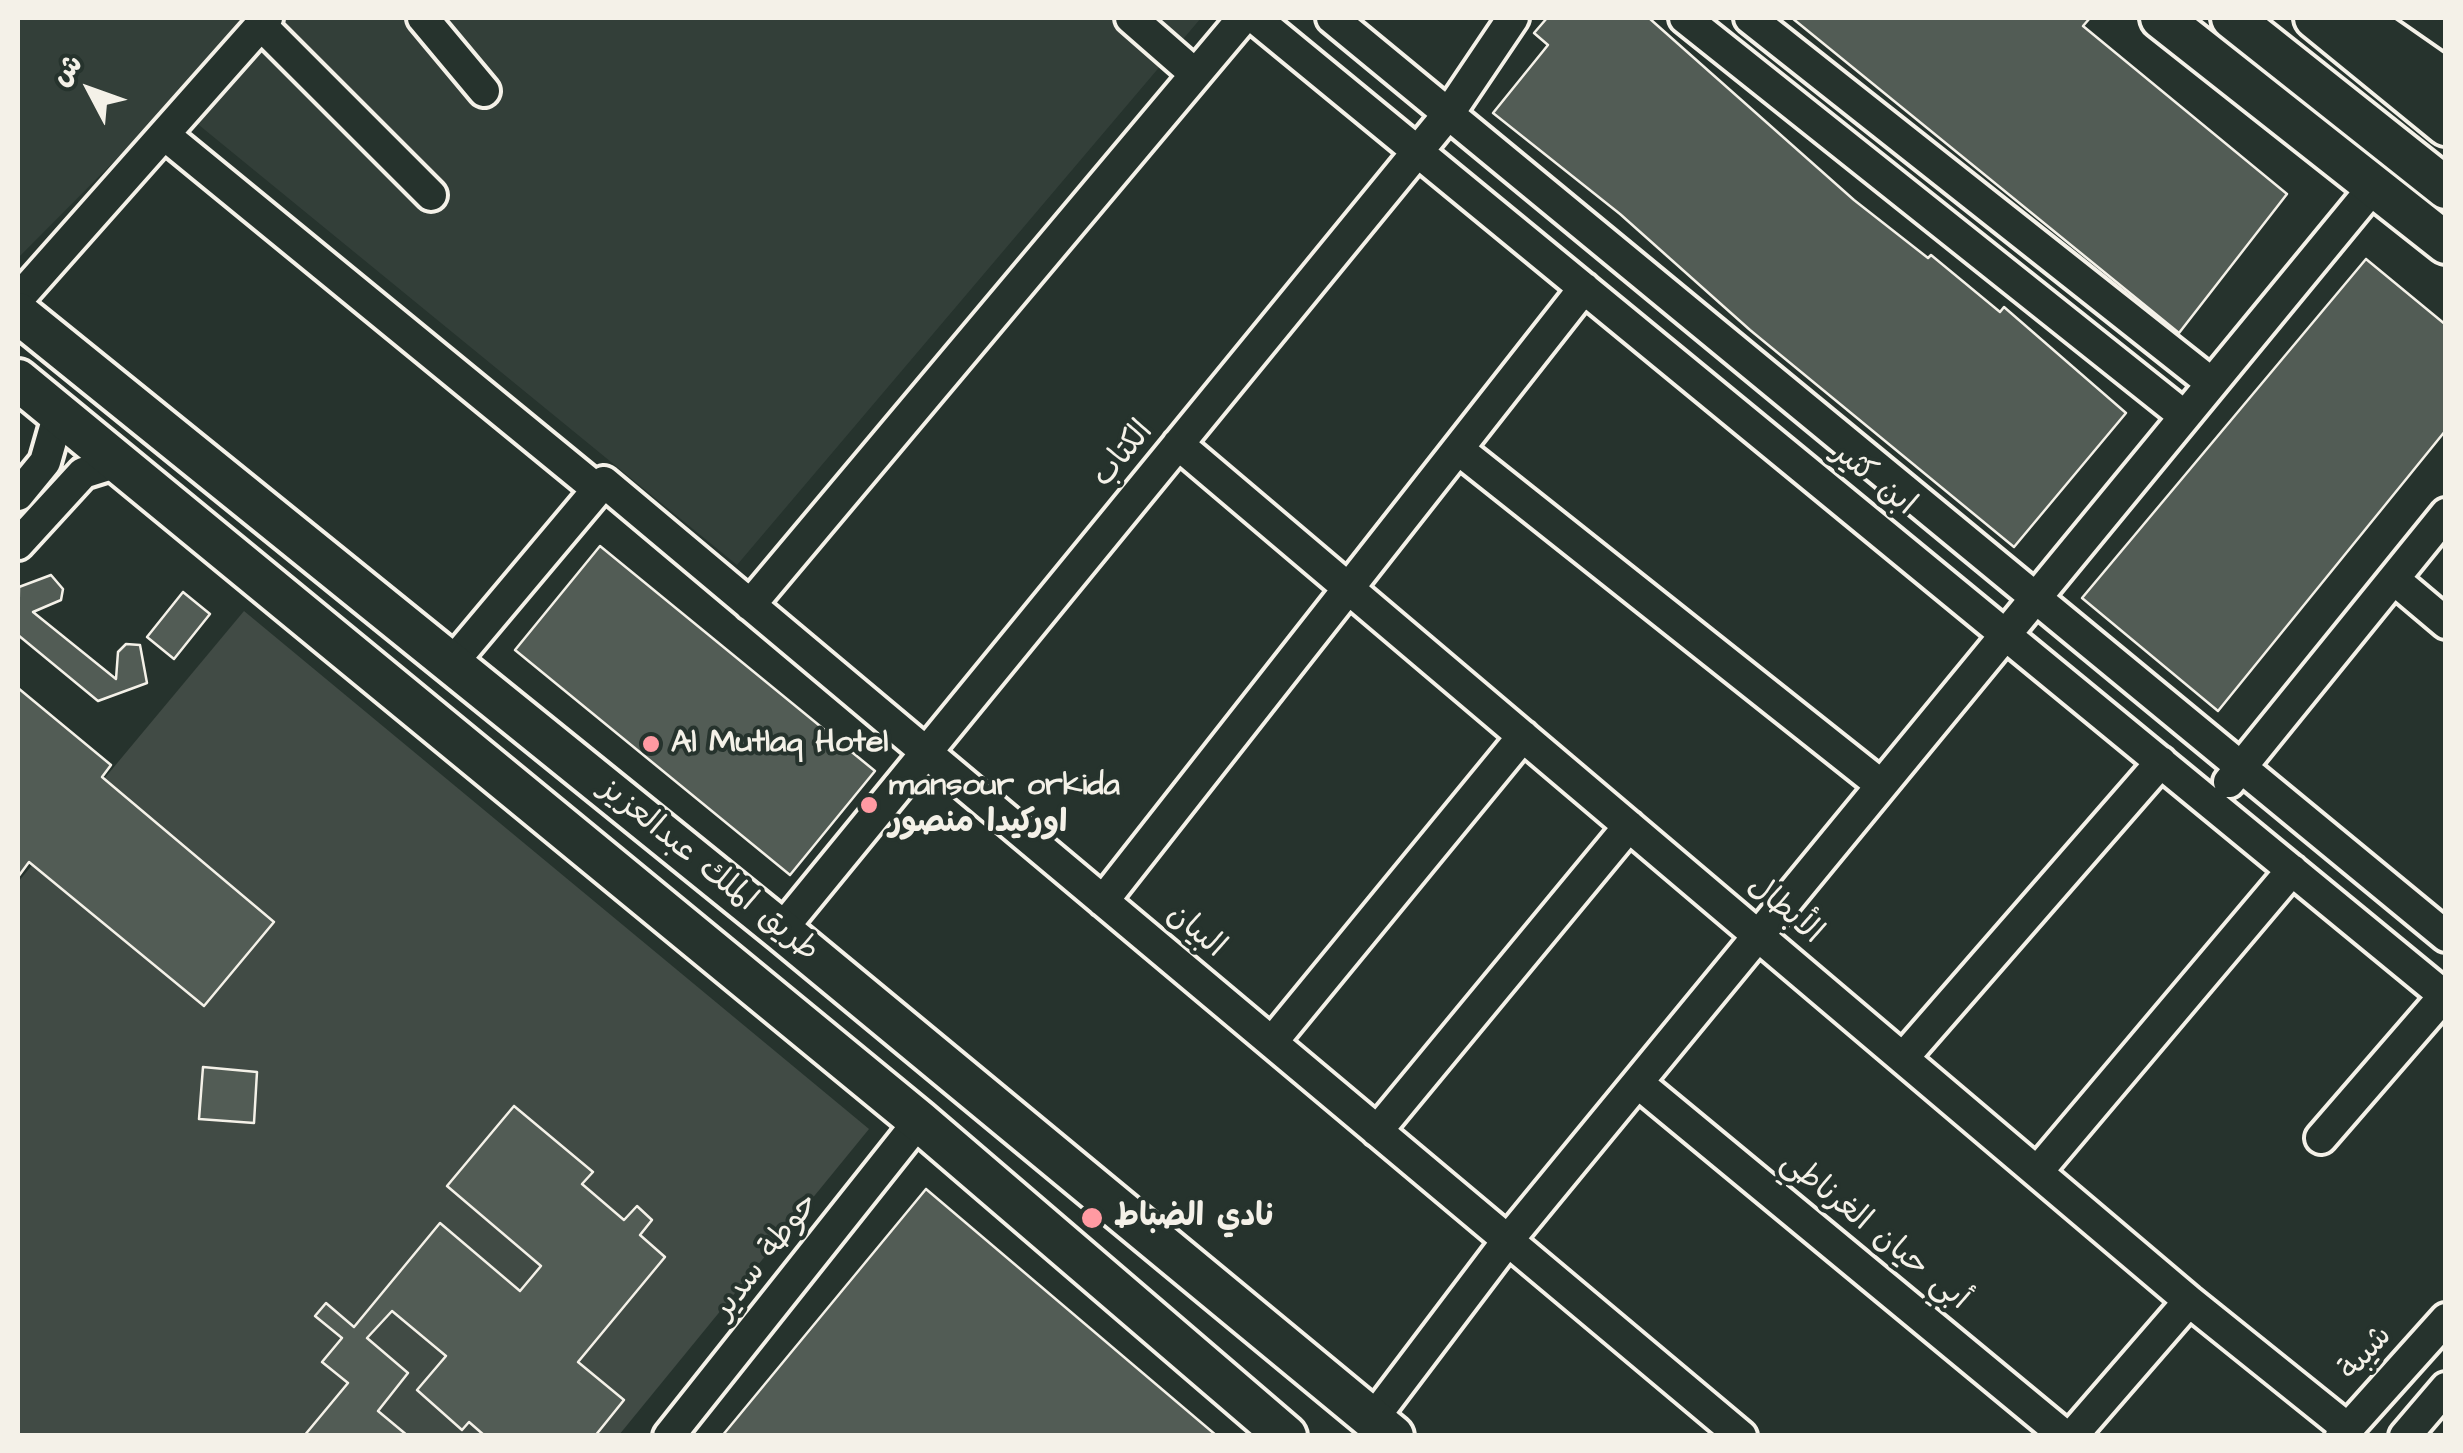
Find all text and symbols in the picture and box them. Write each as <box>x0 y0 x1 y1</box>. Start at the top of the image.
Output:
north arrow <box>40 40 140 140</box>
text: ش <box>42 46 92 94</box>
street label: الكتاب <box>1085 414 1163 496</box>
street label: ابن كثير <box>1823 435 1923 525</box>
place label: Al Mutlaq Hotel <box>671 725 888 763</box>
marker: Al Mutlaq Hotel <box>640 733 662 755</box>
place label: mansour orkida اوركيدا منصور <box>889 768 1120 843</box>
street label: طريق الملك عبدالعزيز <box>590 771 826 971</box>
marker: mansour orkida اوركيدا منصور <box>858 794 880 816</box>
street label: الأبطال <box>1738 868 1830 954</box>
street label: البيان <box>1158 896 1232 968</box>
street label: أبي حيان الغرناطي <box>1772 1144 1976 1320</box>
street label: حوطة سدير <box>706 1186 828 1328</box>
place label: نادي الضباط <box>1114 1199 1273 1237</box>
marker: نادي الضباط <box>1079 1205 1105 1231</box>
street label: شيبة <box>2332 1318 2402 1390</box>

